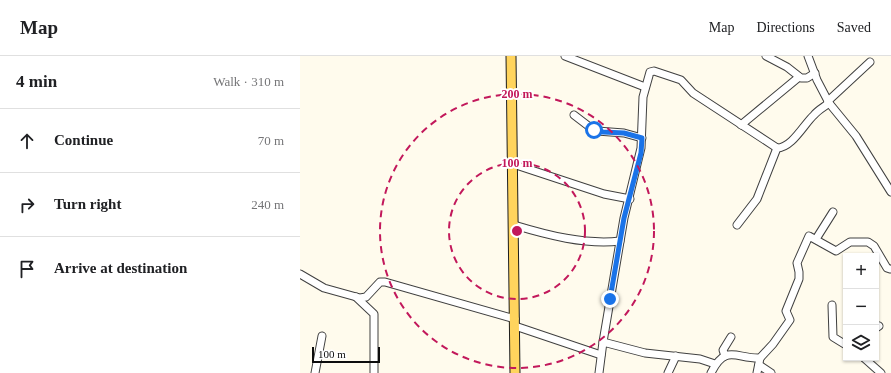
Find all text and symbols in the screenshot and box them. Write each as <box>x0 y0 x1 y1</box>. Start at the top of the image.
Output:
text: Map <box>20 17 58 38</box>
text: Map <box>709 20 734 35</box>
text: Directions <box>756 20 815 35</box>
text: Saved <box>837 20 871 35</box>
text: 4 min <box>16 72 57 91</box>
text: Walk · 310 m <box>213 74 284 89</box>
text: 200 m <box>502 87 533 101</box>
route start <box>585 121 603 139</box>
icon: ahead <box>16 130 38 152</box>
text: Continue <box>54 132 113 148</box>
text: 70 m <box>258 133 284 148</box>
text: 100 m <box>502 156 533 170</box>
icon: right <box>16 194 38 216</box>
text: Turn right <box>54 196 121 212</box>
text: 240 m <box>251 197 284 212</box>
centre of rings <box>510 224 524 238</box>
map controls <box>843 253 879 361</box>
button: + <box>843 253 879 289</box>
icon: arrive <box>16 258 38 280</box>
text: Arrive at destination <box>54 260 187 276</box>
button: − <box>843 289 879 325</box>
route end <box>601 290 619 308</box>
button: layers <box>843 325 879 361</box>
scale bar <box>312 345 380 364</box>
text: 100 m <box>318 348 346 360</box>

